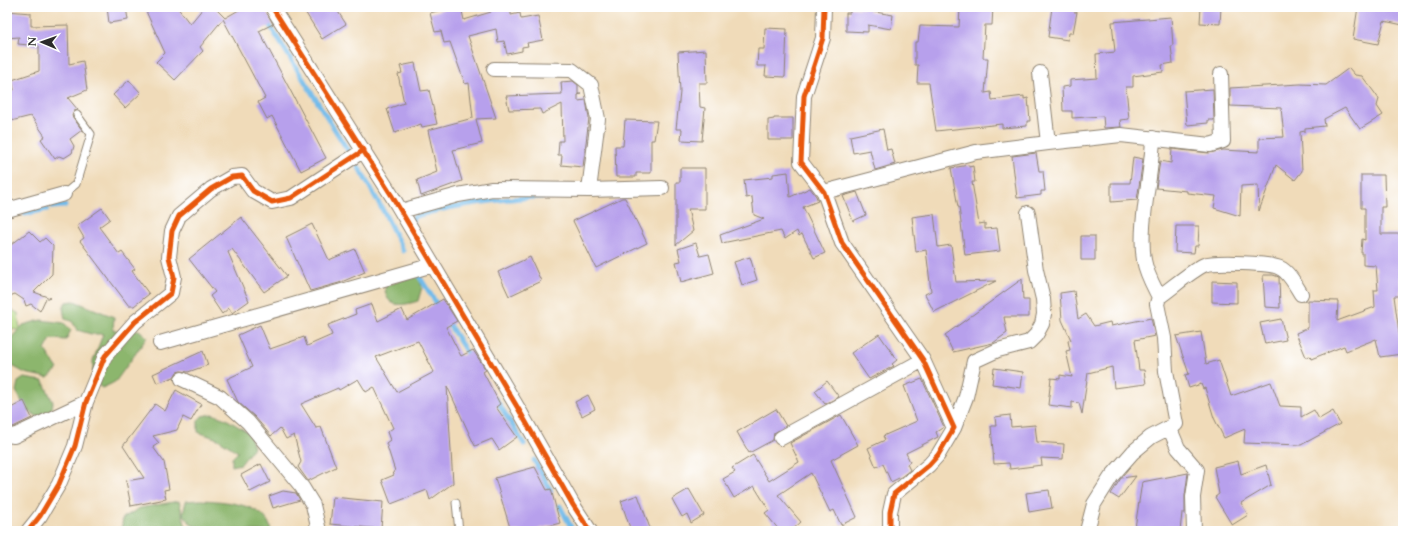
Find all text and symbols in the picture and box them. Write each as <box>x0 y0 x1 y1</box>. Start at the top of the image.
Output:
north arrow <box>22 22 62 62</box>
text: N <box>25 36 40 47</box>

